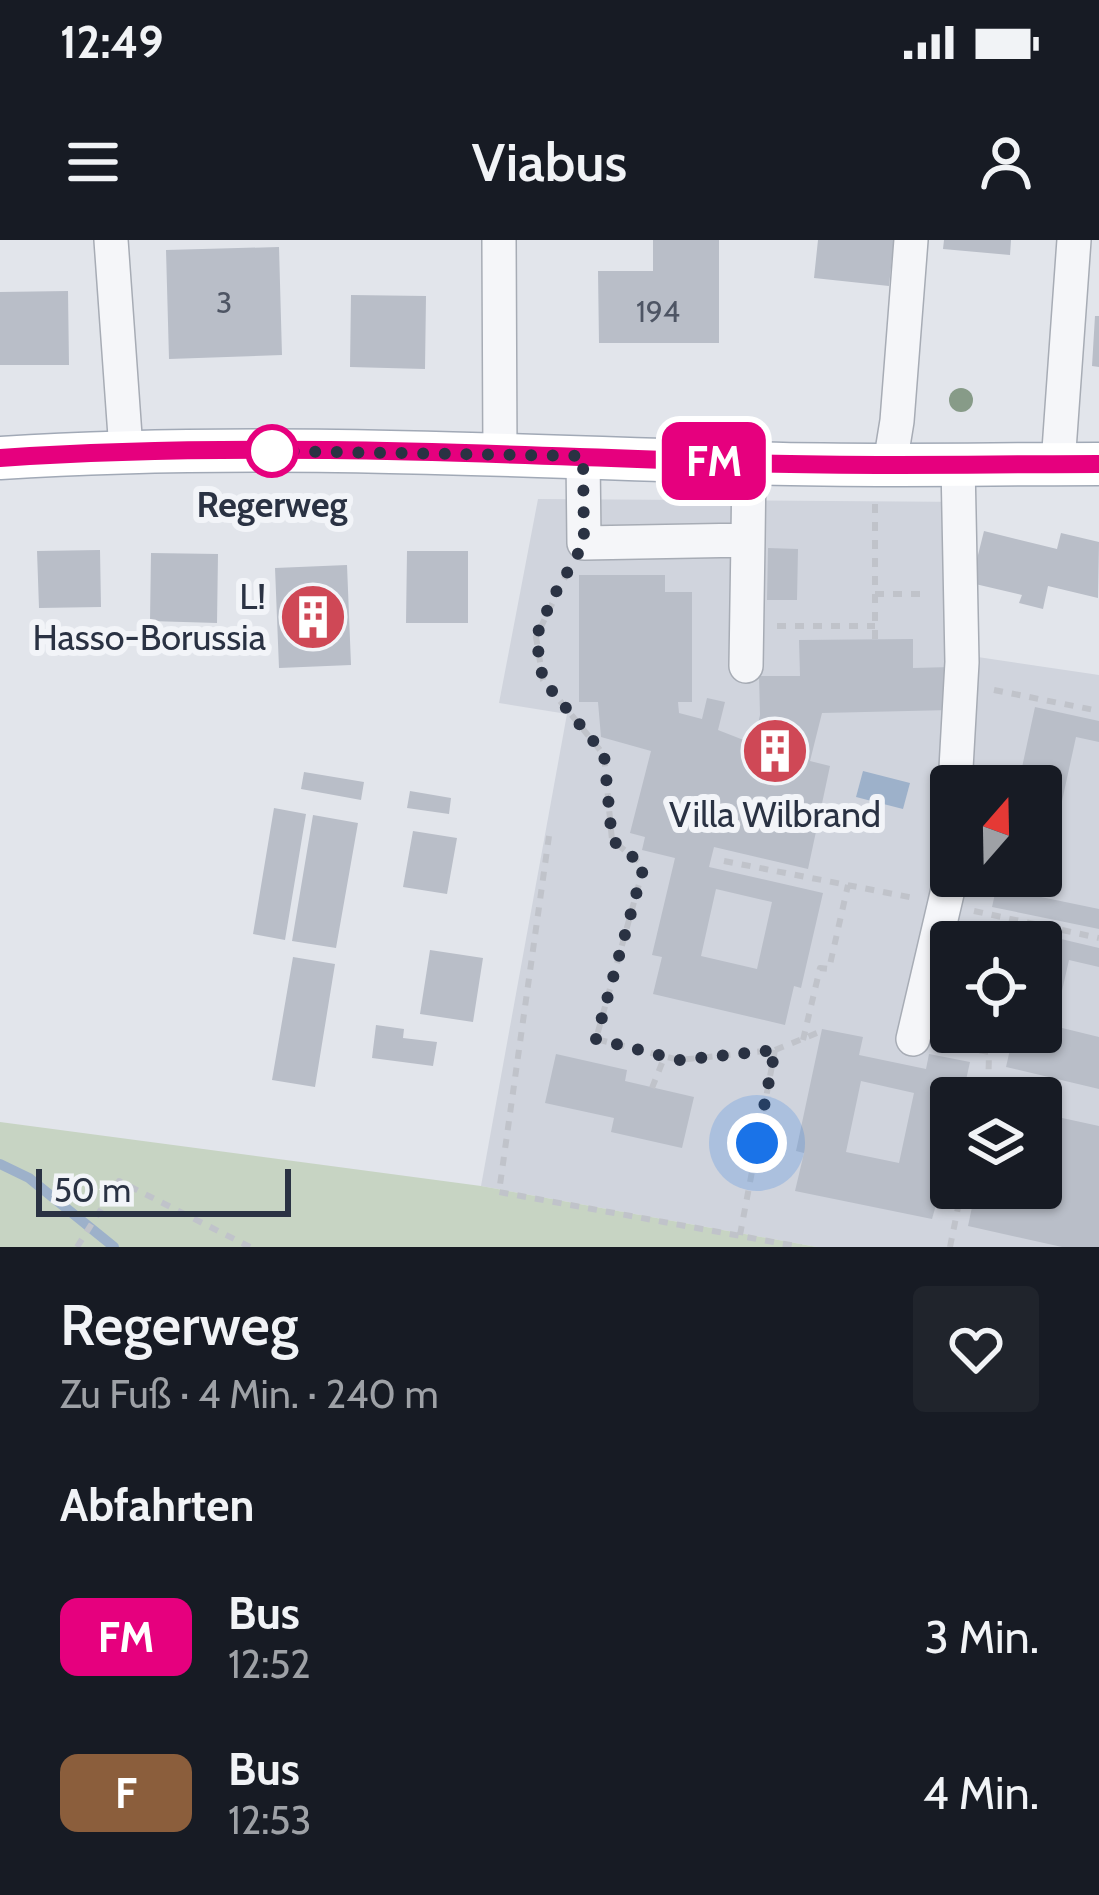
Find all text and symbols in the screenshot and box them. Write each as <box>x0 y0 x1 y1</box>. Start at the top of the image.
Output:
text: 12:49 <box>60 15 164 69</box>
icon: menu <box>60 129 126 195</box>
text: Viabus <box>472 129 627 195</box>
icon: person <box>973 129 1039 195</box>
house number: 3 <box>216 284 232 321</box>
house number: 194 <box>636 293 680 330</box>
line badge: FM <box>660 422 768 500</box>
marker: Regerweg <box>247 426 297 476</box>
text: FM <box>686 435 742 487</box>
place label: Regerweg <box>196 482 348 526</box>
place label: L! Hasso-Borussia <box>33 574 266 659</box>
building icon: L! Hasso-Borussia <box>278 582 348 652</box>
building icon: Villa Wilbrand <box>740 716 810 786</box>
north arrow <box>930 765 1062 897</box>
map controls <box>930 765 1062 1209</box>
place label: Villa Wilbrand <box>669 792 881 836</box>
button: locate <box>930 921 1062 1053</box>
button: layers <box>930 1077 1062 1209</box>
your location <box>727 1113 787 1173</box>
scale bar <box>36 1163 291 1216</box>
text: 50 m <box>54 1170 131 1210</box>
button: heart <box>913 1286 1039 1412</box>
text: Regerweg <box>60 1290 298 1359</box>
text: Zu Fuß · 4 Min. · 240 m <box>60 1370 439 1418</box>
text: Abfahrten <box>60 1478 254 1532</box>
text: Bus <box>228 1586 300 1640</box>
text: 3 Min. <box>924 1610 1039 1664</box>
text: FM <box>98 1611 154 1663</box>
text: 12:52 <box>228 1640 311 1688</box>
text: Bus <box>228 1742 300 1796</box>
text: 4 Min. <box>923 1766 1039 1820</box>
text: F <box>115 1767 137 1819</box>
text: 12:53 <box>228 1796 311 1844</box>

